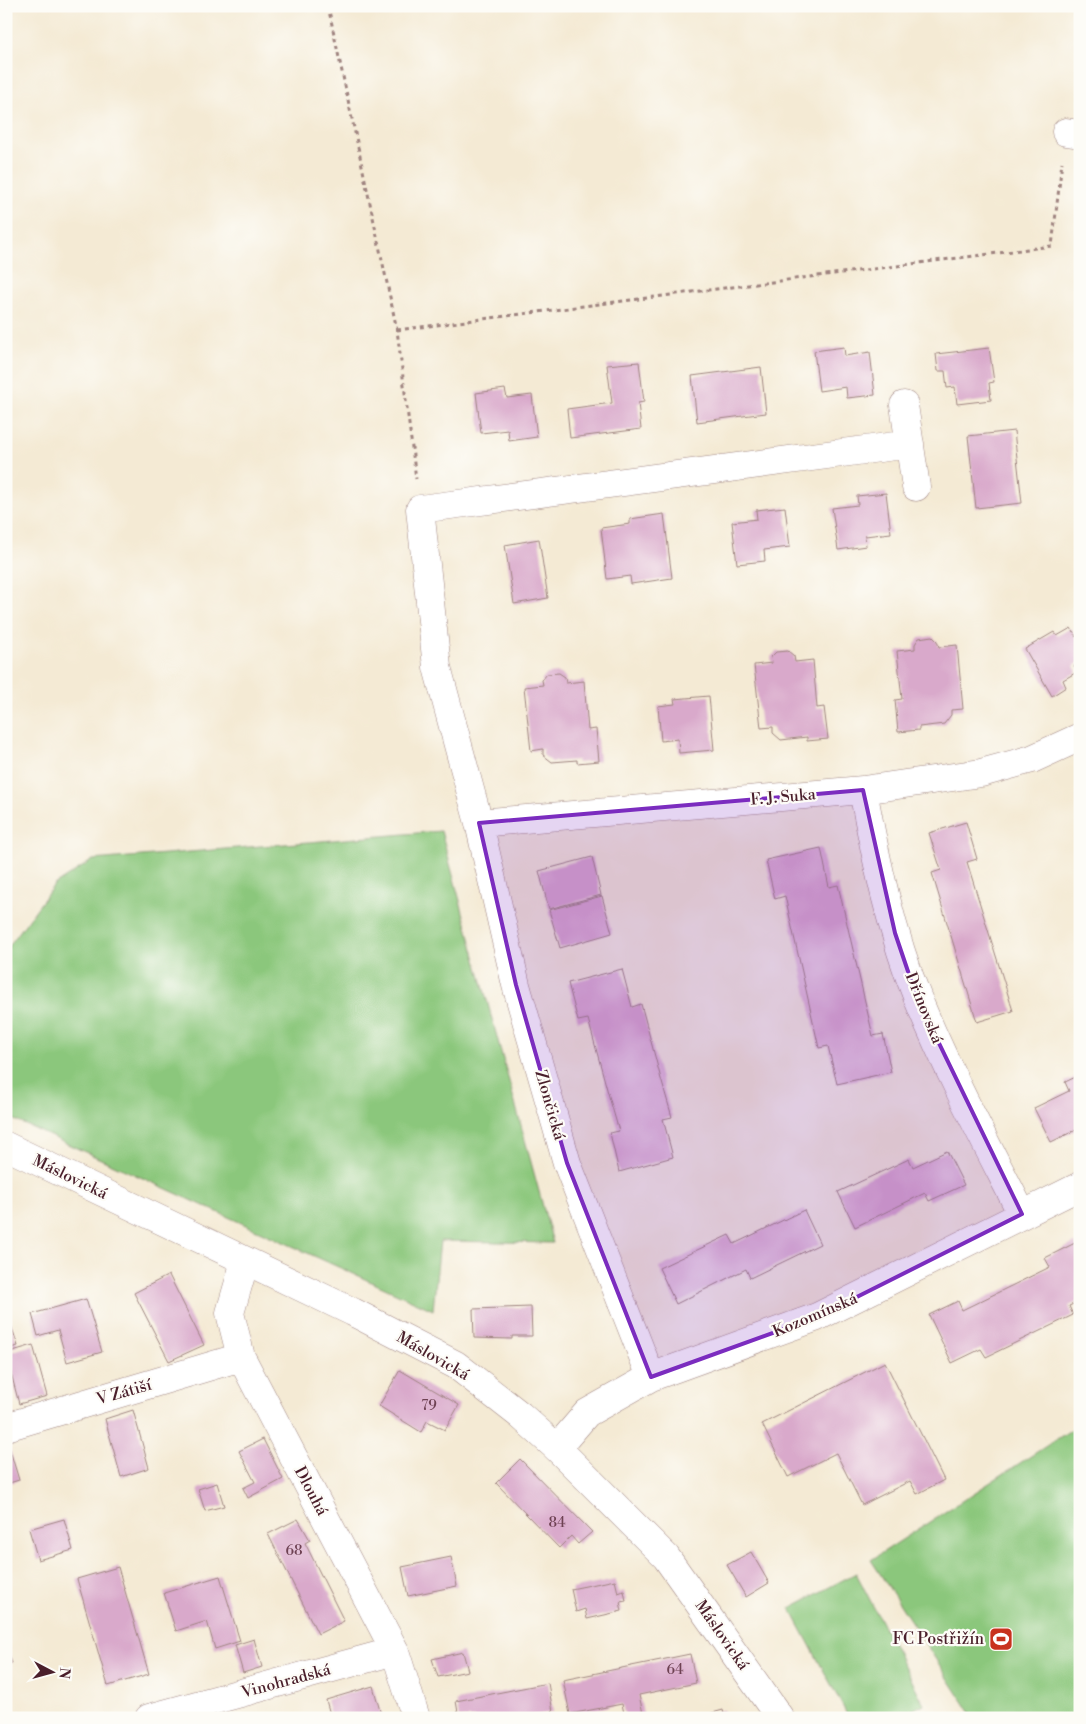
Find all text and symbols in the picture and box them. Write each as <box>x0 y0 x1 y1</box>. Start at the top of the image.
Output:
street label: F. J. Suka <box>750 784 817 810</box>
street label: Dřínovská <box>901 969 948 1047</box>
street label: Zlončická <box>530 1068 570 1143</box>
street label: Máslovická <box>29 1150 112 1204</box>
street label: Kozomínská <box>770 1288 861 1342</box>
street label: Máslovická <box>393 1327 474 1385</box>
street label: V Zátiší <box>93 1374 155 1410</box>
house number: 79 <box>421 1397 437 1415</box>
street label: Dlouhá <box>290 1463 333 1520</box>
house number: 84 <box>548 1514 566 1532</box>
house number: 68 <box>285 1542 303 1560</box>
street label: Máslovická <box>691 1596 754 1675</box>
sports icon: FC Postřižín <box>988 1626 1014 1652</box>
place label: FC Postřižín <box>893 1629 984 1649</box>
north arrow <box>28 1646 78 1696</box>
street label: Vinohradská <box>238 1659 334 1703</box>
house number: 64 <box>666 1661 684 1679</box>
text: N <box>54 1667 73 1680</box>

